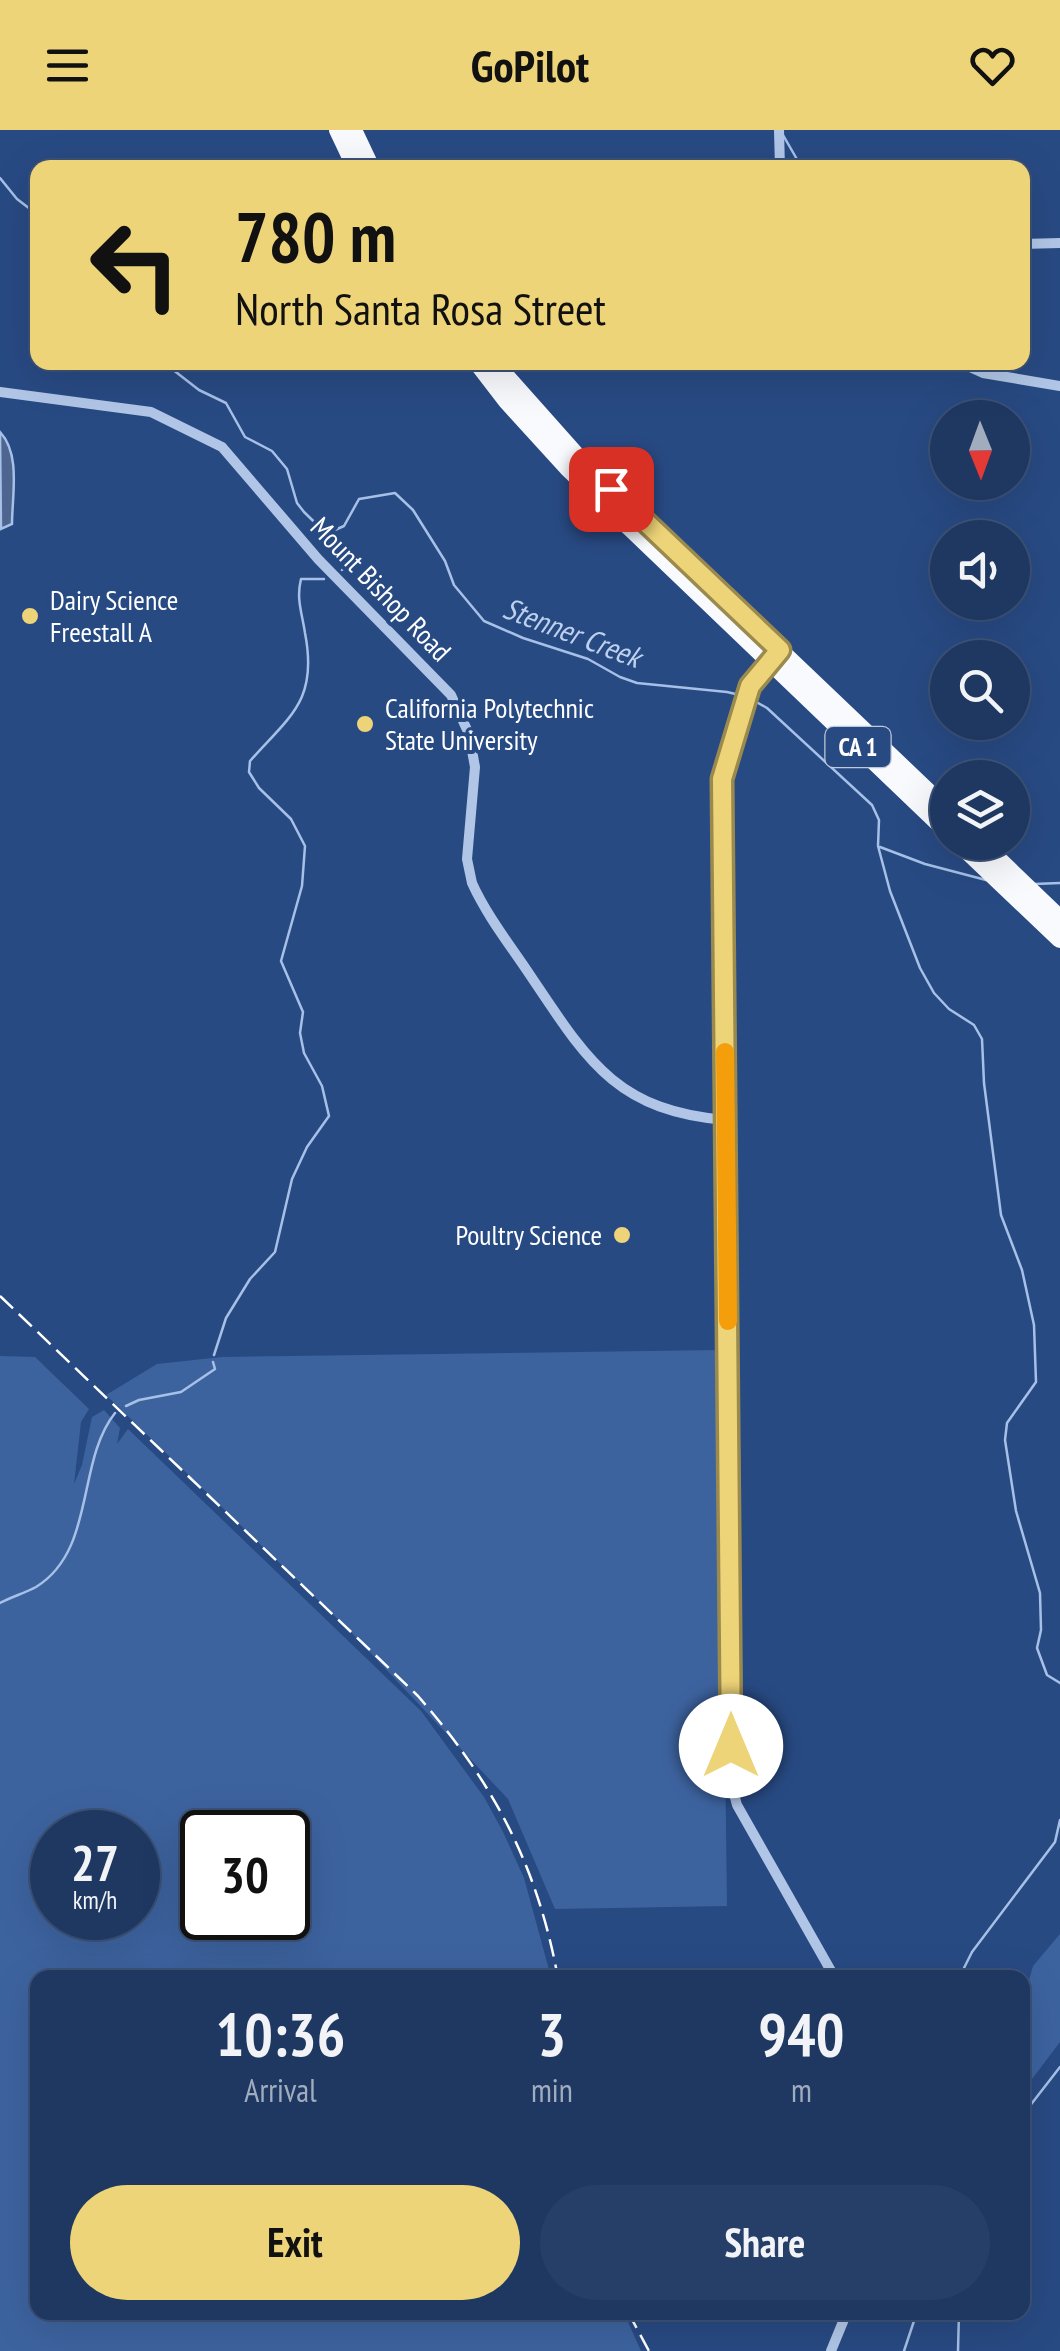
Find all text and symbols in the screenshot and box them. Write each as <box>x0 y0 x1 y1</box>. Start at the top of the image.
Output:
text: GoPilot <box>471 36 589 94</box>
icon: menu <box>40 38 95 93</box>
icon: heart <box>965 38 1020 93</box>
text: 780 m <box>235 191 396 281</box>
icon: left <box>70 200 200 330</box>
text: North Santa Rosa Street <box>235 279 606 337</box>
north arrow <box>930 400 1030 500</box>
map controls <box>930 400 1030 860</box>
pin <box>569 447 654 532</box>
icon: arrive <box>584 462 639 517</box>
street label: Mount Bishop Road <box>303 509 460 669</box>
button: sound <box>930 520 1030 620</box>
place label: Dairy Science Freestall A <box>50 581 178 650</box>
water label: Stenner Creek <box>498 588 650 677</box>
marker: Dairy Science Freestall A <box>19 605 41 627</box>
button: search <box>930 640 1030 740</box>
place label: California Polytechnic State University <box>385 689 594 758</box>
marker: California Polytechnic State University <box>354 713 376 735</box>
road number: CA 1 <box>826 727 890 767</box>
button: layers <box>930 760 1030 860</box>
place label: Poultry Science <box>455 1216 602 1253</box>
marker: Poultry Science <box>611 1224 633 1246</box>
position arrow <box>679 1694 783 1798</box>
speed limit sign: 30 <box>180 1810 310 1940</box>
text: 27 <box>71 1830 119 1895</box>
text: km/h <box>73 1884 117 1916</box>
text: 10:36 <box>216 1995 345 2073</box>
text: 3 <box>538 1995 566 2073</box>
text: 940 <box>758 1995 844 2073</box>
text: Arrival <box>244 2069 317 2111</box>
text: min <box>531 2069 573 2111</box>
text: m <box>791 2069 812 2111</box>
button: Exit <box>70 2185 520 2300</box>
button: Share <box>540 2185 990 2300</box>

